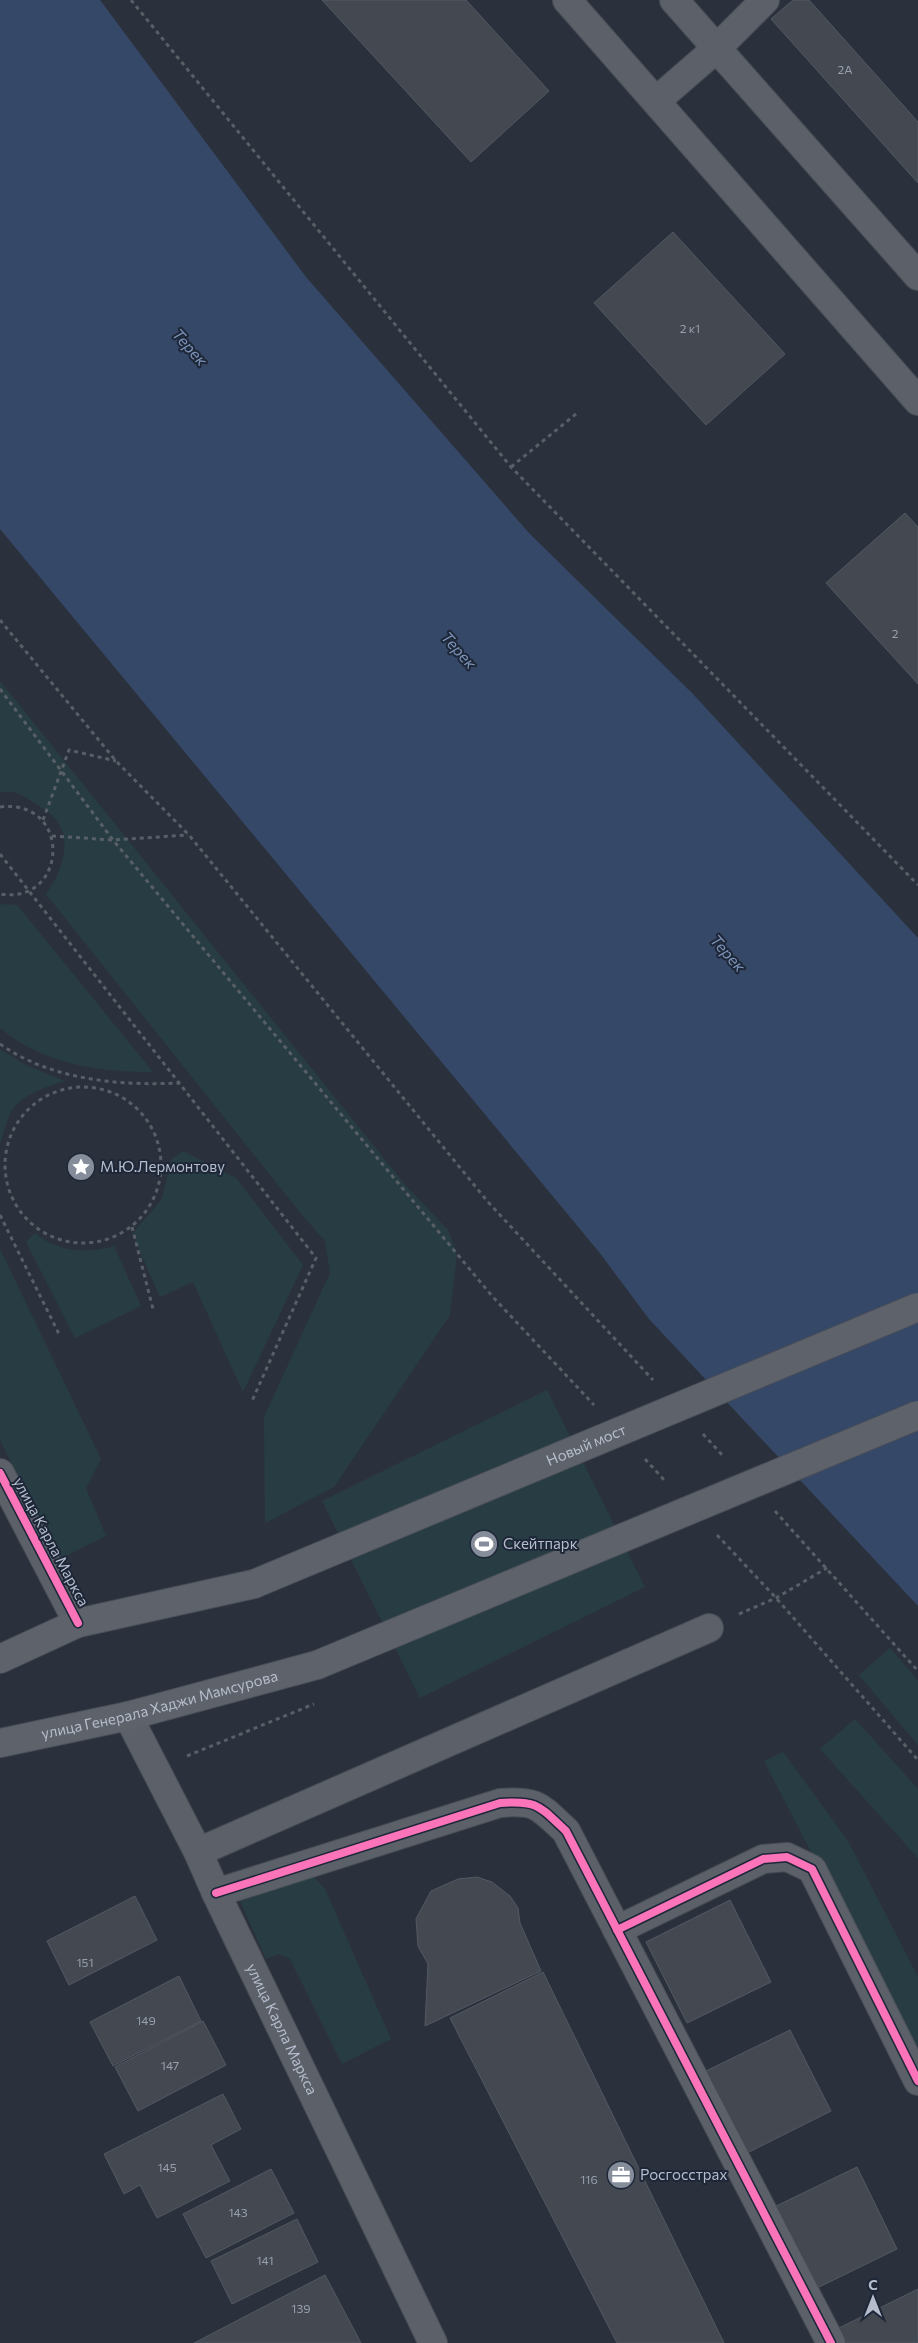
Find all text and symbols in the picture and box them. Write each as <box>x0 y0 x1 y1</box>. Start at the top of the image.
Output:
house number: 2А <box>838 62 852 76</box>
house number: 2 к1 <box>680 321 700 335</box>
water label: Терек <box>169 324 212 370</box>
house number: 2 <box>892 626 899 640</box>
water label: Терек <box>438 627 481 673</box>
water label: Терек <box>707 930 750 976</box>
place icon: М.Ю.Лермонтову <box>66 1152 96 1182</box>
place label: М.Ю.Лермонтову <box>100 1157 225 1175</box>
street label: Новый мост <box>543 1420 628 1469</box>
street label: улица Карла Маркса <box>10 1474 94 1609</box>
sports icon: Скейтпарк <box>469 1529 499 1559</box>
place label: Скейтпарк <box>503 1534 578 1552</box>
street label: улица Генерала Хаджи Мамсурова <box>40 1666 279 1742</box>
house number: 151 <box>76 1955 94 1969</box>
street label: улица Карла Маркса <box>243 1960 322 2097</box>
house number: 149 <box>136 2013 156 2027</box>
house number: 147 <box>161 2058 179 2072</box>
house number: 145 <box>157 2160 177 2174</box>
office icon: Росгосстрах <box>606 2160 636 2190</box>
place label: Росгосстрах <box>640 2165 727 2183</box>
house number: 116 <box>580 2172 598 2186</box>
house number: 143 <box>228 2205 248 2219</box>
house number: 141 <box>256 2253 274 2267</box>
north arrow <box>848 2273 898 2323</box>
text: С <box>868 2276 878 2293</box>
house number: 139 <box>291 2301 311 2315</box>

